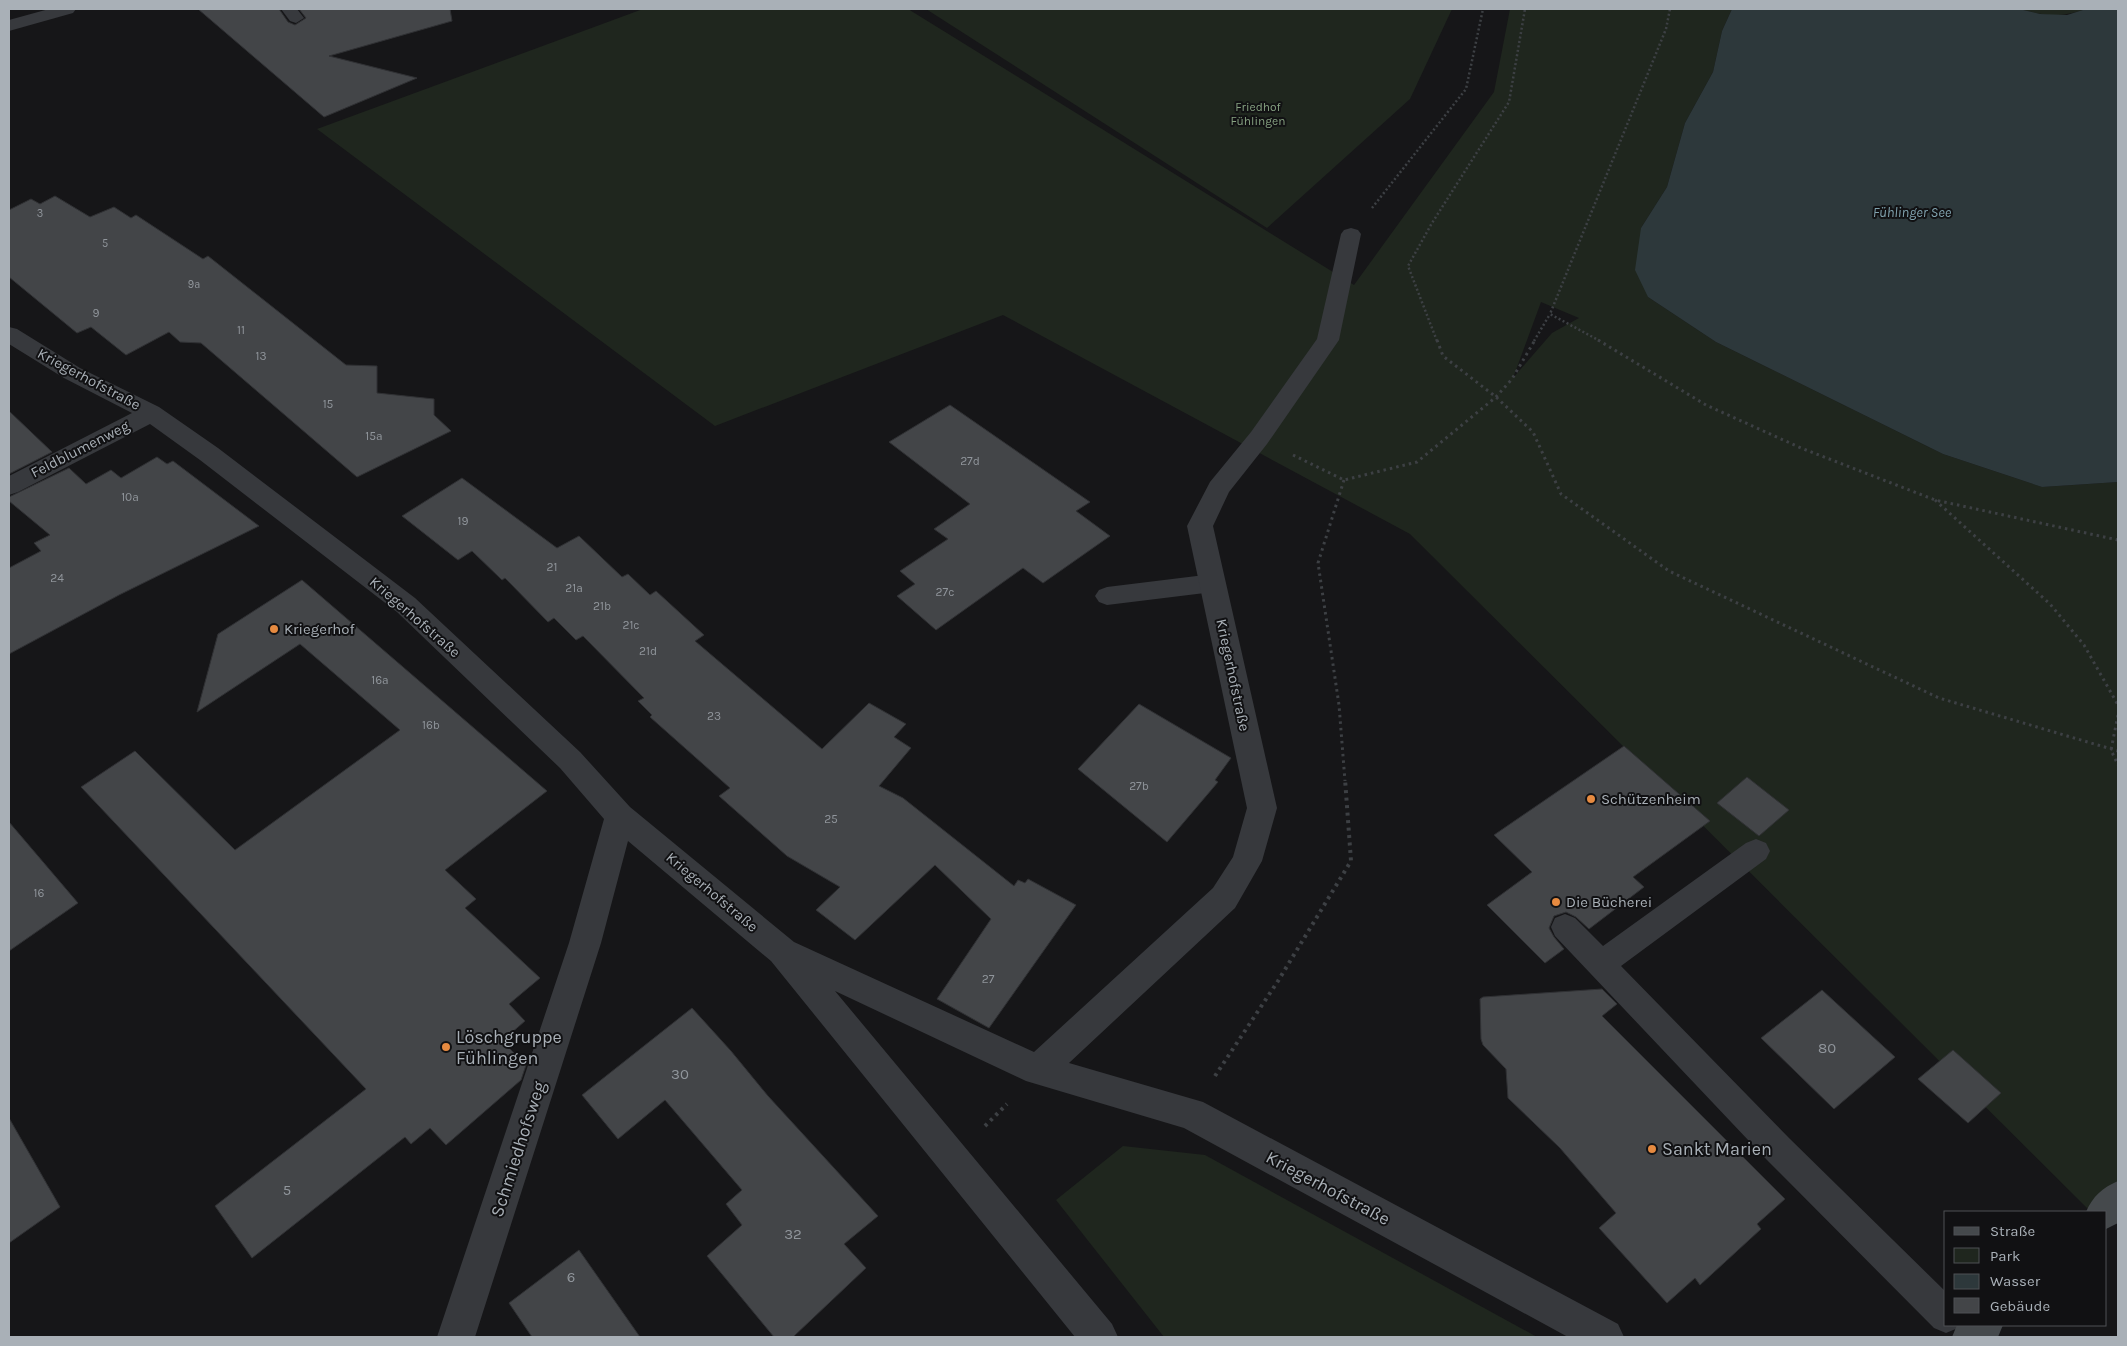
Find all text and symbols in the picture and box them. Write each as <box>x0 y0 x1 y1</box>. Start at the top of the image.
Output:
park label: Friedhof Fühlingen <box>1231 100 1285 128</box>
water label: Fühlinger See <box>1873 204 1952 221</box>
house number: 3 <box>37 207 43 220</box>
house number: 5 <box>102 237 108 250</box>
house number: 9a <box>188 278 200 291</box>
house number: 9 <box>93 306 100 320</box>
house number: 11 <box>237 323 245 337</box>
street label: Kriegerhofstraße <box>34 344 144 414</box>
house number: 13 <box>255 349 267 363</box>
house number: 15 <box>323 397 334 411</box>
street label: Feldblumenweg <box>28 416 133 482</box>
house number: 15a <box>365 429 383 443</box>
house number: 27d <box>960 454 980 468</box>
house number: 10a <box>121 490 139 504</box>
house number: 19 <box>458 514 468 528</box>
house number: 21 <box>547 560 557 574</box>
house number: 24 <box>50 571 64 585</box>
street label: Kriegerhofstraße <box>366 573 464 661</box>
house number: 21a <box>565 581 583 595</box>
house number: 27c <box>936 585 954 599</box>
house number: 21b <box>593 599 611 613</box>
street label: Kriegerhofstraße <box>1212 617 1254 733</box>
house number: 21c <box>622 618 640 632</box>
place label: Kriegerhof <box>284 620 356 638</box>
marker: Kriegerhof <box>268 623 280 635</box>
house number: 21d <box>639 644 657 658</box>
house number: 16a <box>371 673 389 687</box>
house number: 23 <box>707 709 721 723</box>
house number: 16b <box>422 718 440 732</box>
house number: 27b <box>1129 779 1149 793</box>
place label: Schützenheim <box>1601 790 1701 808</box>
marker: Schützenheim <box>1585 793 1597 805</box>
house number: 25 <box>824 812 838 826</box>
street label: Kriegerhofstraße <box>662 848 762 936</box>
house number: 16 <box>34 886 45 900</box>
place label: Die Bücherei <box>1566 893 1652 911</box>
marker: Die Bücherei <box>1550 896 1562 908</box>
house number: 27 <box>982 972 995 986</box>
place label: Löschgruppe Fühlingen <box>456 1026 562 1069</box>
house number: 80 <box>1818 1039 1836 1057</box>
marker: Löschgruppe Fühlingen <box>440 1041 452 1053</box>
house number: 30 <box>671 1065 689 1083</box>
street label: Schmiedhofsweg <box>486 1078 550 1220</box>
place label: Sankt Marien <box>1662 1138 1772 1160</box>
marker: Sankt Marien <box>1646 1143 1658 1155</box>
street label: Kriegerhofstraße <box>1262 1146 1394 1230</box>
house number: 5 <box>283 1181 291 1199</box>
legend <box>1944 1211 2107 1326</box>
text: Straße <box>1990 1222 2035 1240</box>
house number: 32 <box>784 1225 802 1243</box>
text: Park <box>1990 1247 2020 1265</box>
house number: 6 <box>567 1268 575 1286</box>
text: Wasser <box>1990 1272 2041 1290</box>
text: Gebäude <box>1990 1297 2050 1315</box>

